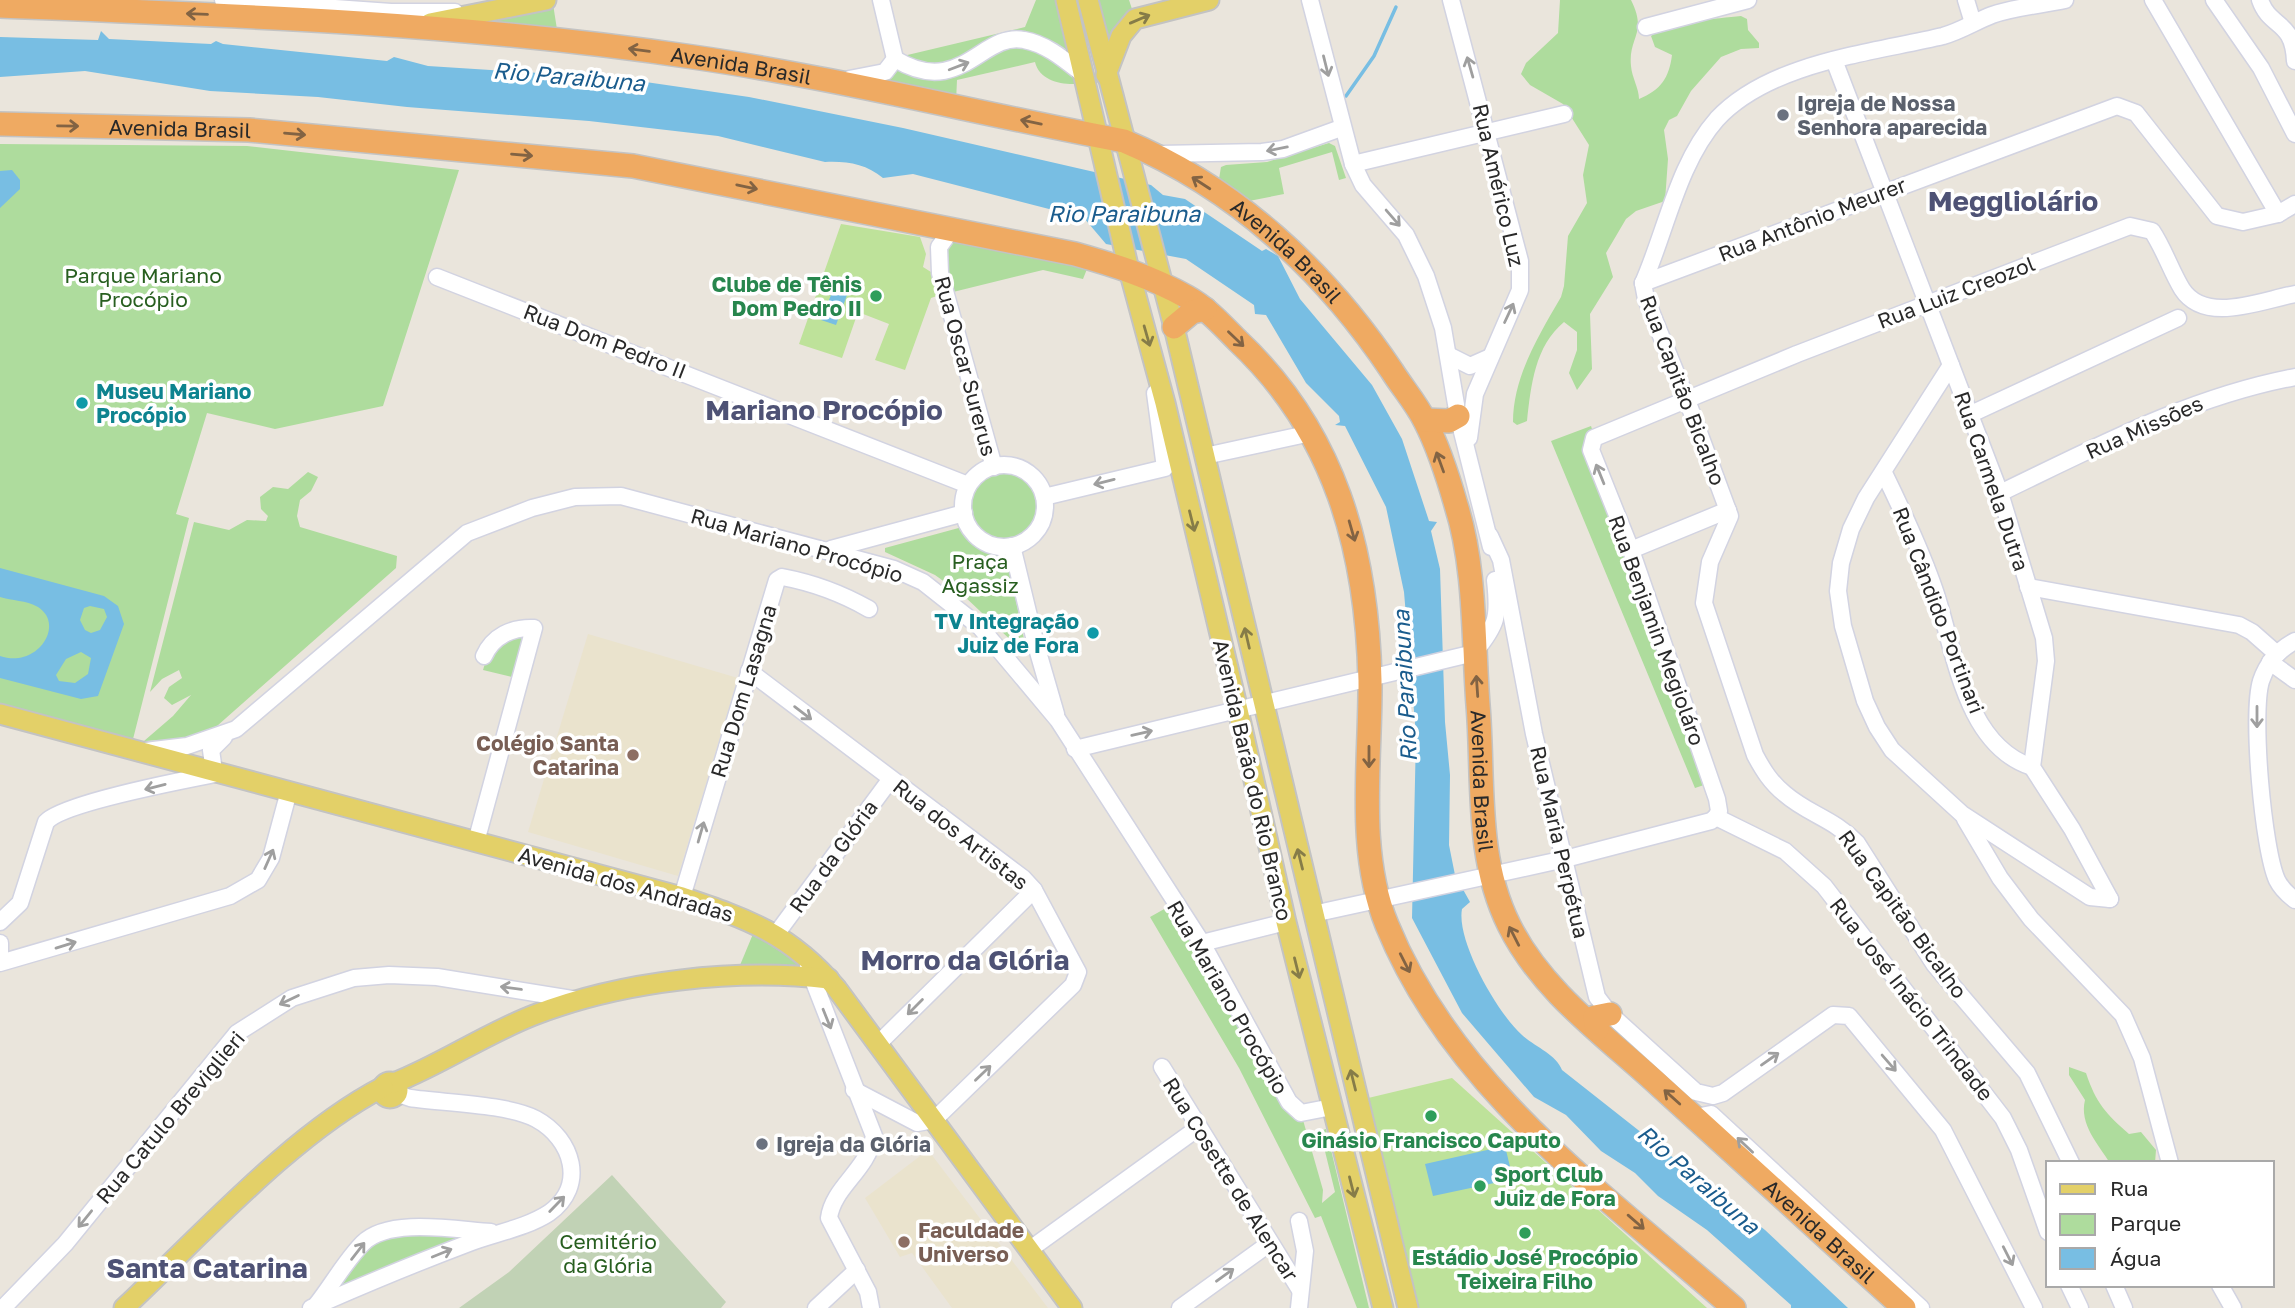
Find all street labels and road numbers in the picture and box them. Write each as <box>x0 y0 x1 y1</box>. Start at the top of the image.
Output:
street label: Avenida Brasil <box>669 41 814 90</box>
street label: Rua Américo Luz <box>1468 101 1530 269</box>
street label: Avenida Brasil <box>108 114 251 143</box>
street label: Rua Antônio Meurer <box>1714 171 1910 267</box>
street label: Avenida Brasil <box>1226 193 1348 308</box>
street label: Rua Luiz Creozol <box>1874 250 2038 334</box>
street label: Rua Oscar Surerus <box>929 273 1003 459</box>
street label: Rua Capitão Bicalho <box>1635 291 1731 489</box>
street label: Rua Dom Pedro II <box>520 298 690 384</box>
street label: Rua Carmela Dutra <box>1949 388 2035 574</box>
street label: Rua Missões <box>2081 390 2207 464</box>
street label: Rua Mariano Procópio <box>688 502 906 588</box>
street label: Rua Cândido Portinari <box>1888 503 1990 717</box>
street label: Rua Benjamin Megioláro <box>1603 511 1711 749</box>
street label: Rua Dom Lasagna <box>704 601 782 781</box>
street label: Avenida Barão do Rio Branco <box>1208 637 1298 923</box>
street label: Avenida Brasil <box>1465 709 1500 854</box>
street label: Rua Maria Perpétua <box>1525 743 1595 941</box>
street label: Rua dos Artistas <box>888 773 1034 895</box>
street label: Rua da Glória <box>783 794 883 918</box>
street label: Rua Capitão Bicalho <box>1833 825 1973 1003</box>
street label: Avenida dos Andradas <box>515 841 737 927</box>
street label: Rua José Inácio Trindade <box>1825 892 1999 1106</box>
street label: Rua Mariano Procópio <box>1162 895 1294 1099</box>
street label: Rua Catulo Breviglieri <box>90 1025 250 1209</box>
street label: Rua Cosette de Alencar <box>1158 1072 1304 1286</box>
street label: Avenida Brasil <box>1758 1174 1881 1289</box>

